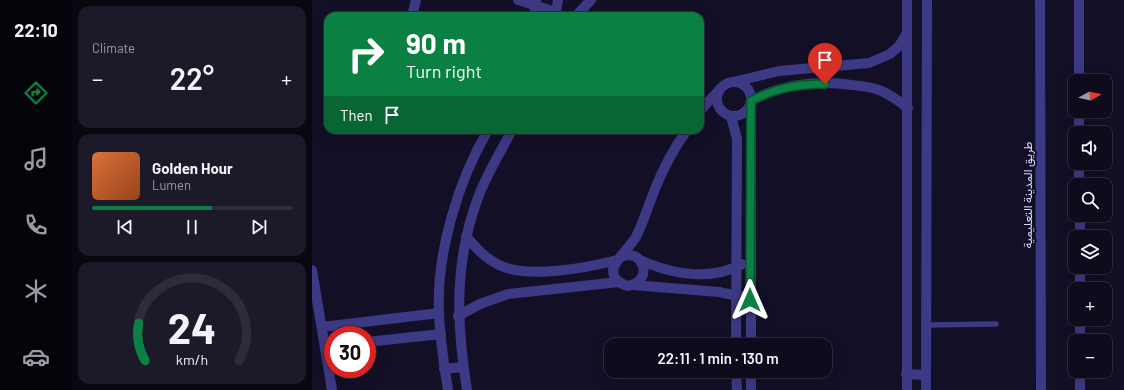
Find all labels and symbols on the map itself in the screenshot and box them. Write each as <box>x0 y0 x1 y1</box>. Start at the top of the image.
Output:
pin <box>808 43 842 84</box>
north arrow <box>1068 74 1112 118</box>
street label: طريق المدينة التعليمية <box>1020 141 1036 248</box>
position arrow <box>729 279 771 321</box>
speed limit sign: 30 <box>324 326 376 378</box>

